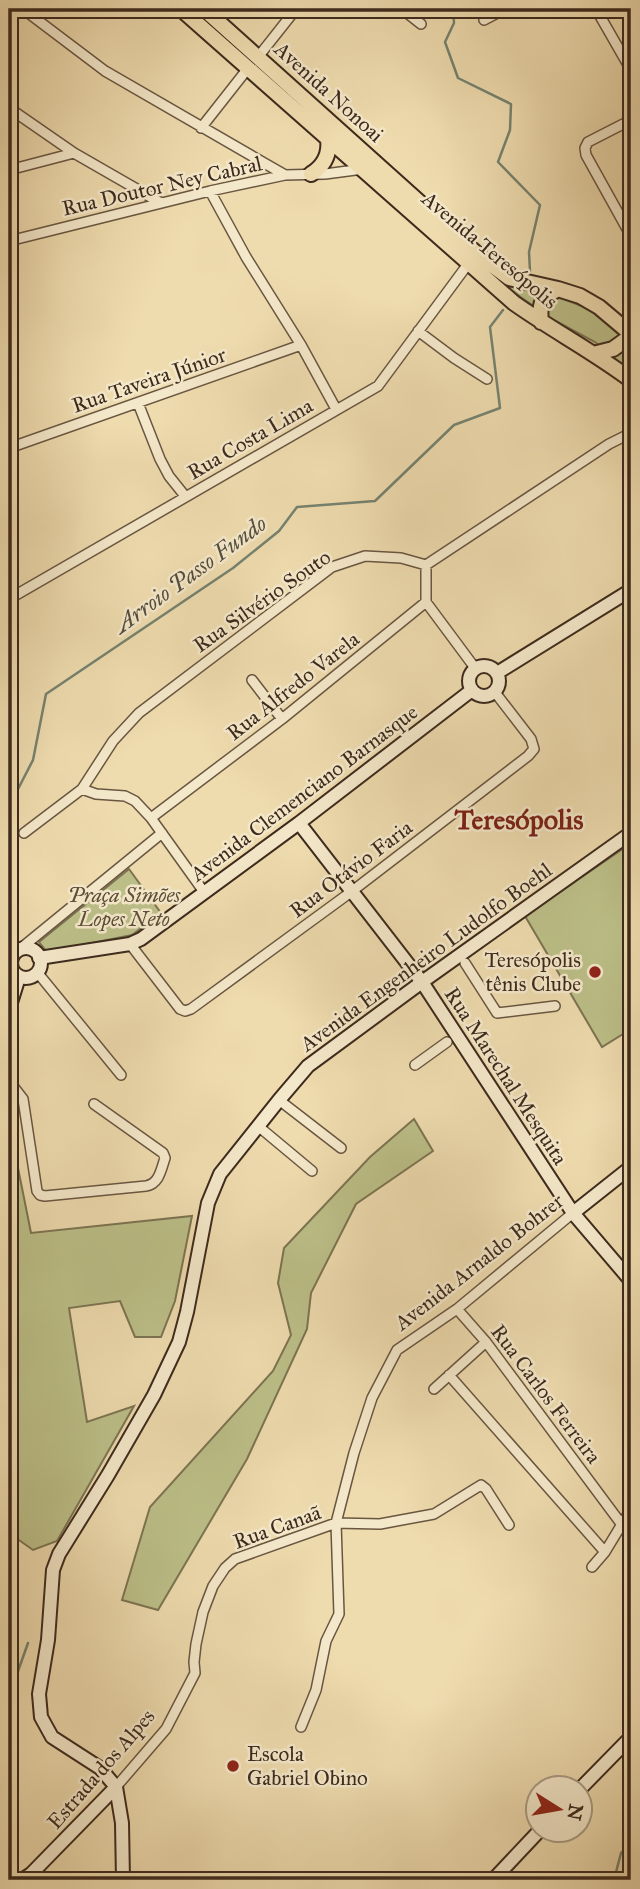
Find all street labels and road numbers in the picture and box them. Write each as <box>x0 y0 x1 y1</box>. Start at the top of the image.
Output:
street label: Avenida Nonoai <box>268 36 389 148</box>
street label: Rua Doutor Ney Cabral <box>60 150 265 222</box>
street label: Avenida Teresópolis <box>416 185 563 314</box>
street label: Rua Taveira Júnior <box>68 341 230 419</box>
street label: Rua Costa Lima <box>183 393 317 485</box>
street label: Rua Silvério Souto <box>188 544 336 658</box>
street label: Rua Alfredo Varela <box>221 626 365 746</box>
street label: Avenida Clemenciano Barnasque <box>184 699 423 888</box>
street label: Rua Otávio Faria <box>284 814 418 924</box>
street label: Avenida Engenheiro Ludolfo Boehl <box>294 857 557 1058</box>
street label: Rua Marechal Mesquita <box>439 982 573 1170</box>
street label: Avenida Arnaldo Bohrer <box>389 1188 569 1337</box>
street label: Rua Carlos Ferreira <box>485 1319 607 1469</box>
street label: Rua Canaã <box>230 1499 325 1555</box>
street label: Estrada dos Alpes <box>42 1703 160 1835</box>

